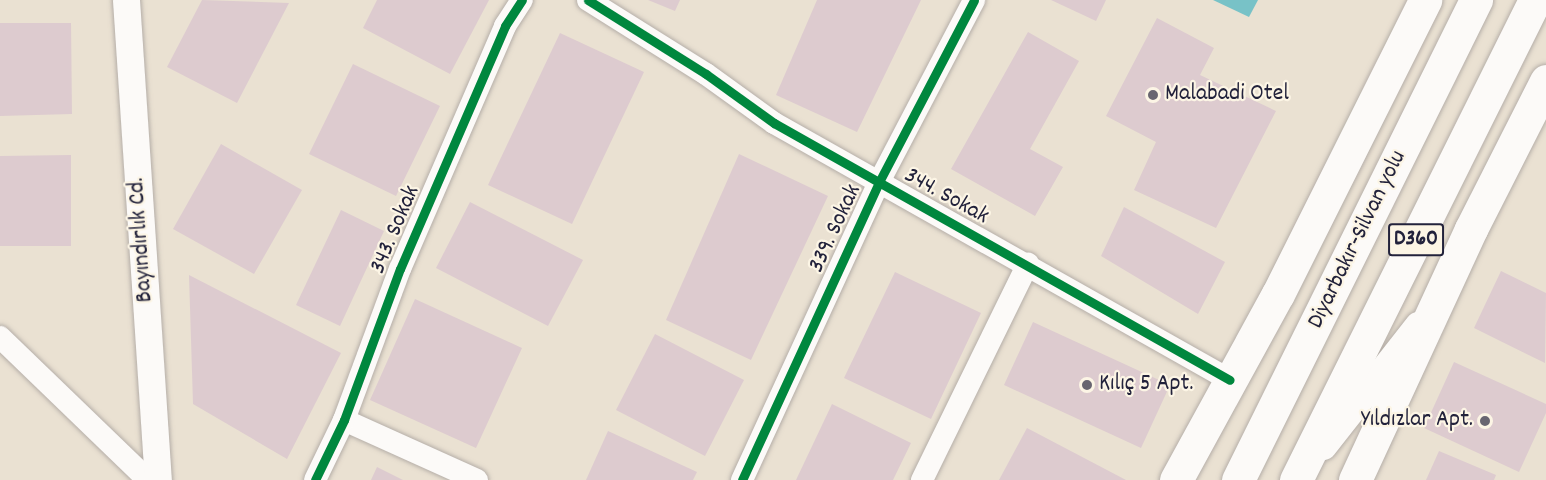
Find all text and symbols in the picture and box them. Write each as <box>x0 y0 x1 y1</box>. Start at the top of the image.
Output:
place label: Malabadi Otel <box>1165 81 1289 109</box>
marker: Malabadi Otel <box>1146 88 1160 102</box>
street label: Diyarbakır-Silvan yolu <box>1302 146 1414 334</box>
street label: 344. Sokak <box>899 162 993 232</box>
street label: Bayındırlık Cd. <box>123 177 161 303</box>
street label: 339. Sokak <box>803 180 869 278</box>
street label: 343. Sokak <box>365 182 427 278</box>
road number: D360 <box>1388 221 1444 259</box>
place label: Kılıç 5 Apt. <box>1099 371 1193 399</box>
marker: Kılıç 5 Apt. <box>1080 378 1094 392</box>
place label: Yıldızlar Apt. <box>1361 407 1473 435</box>
marker: Yıldızlar Apt. <box>1478 414 1492 428</box>

